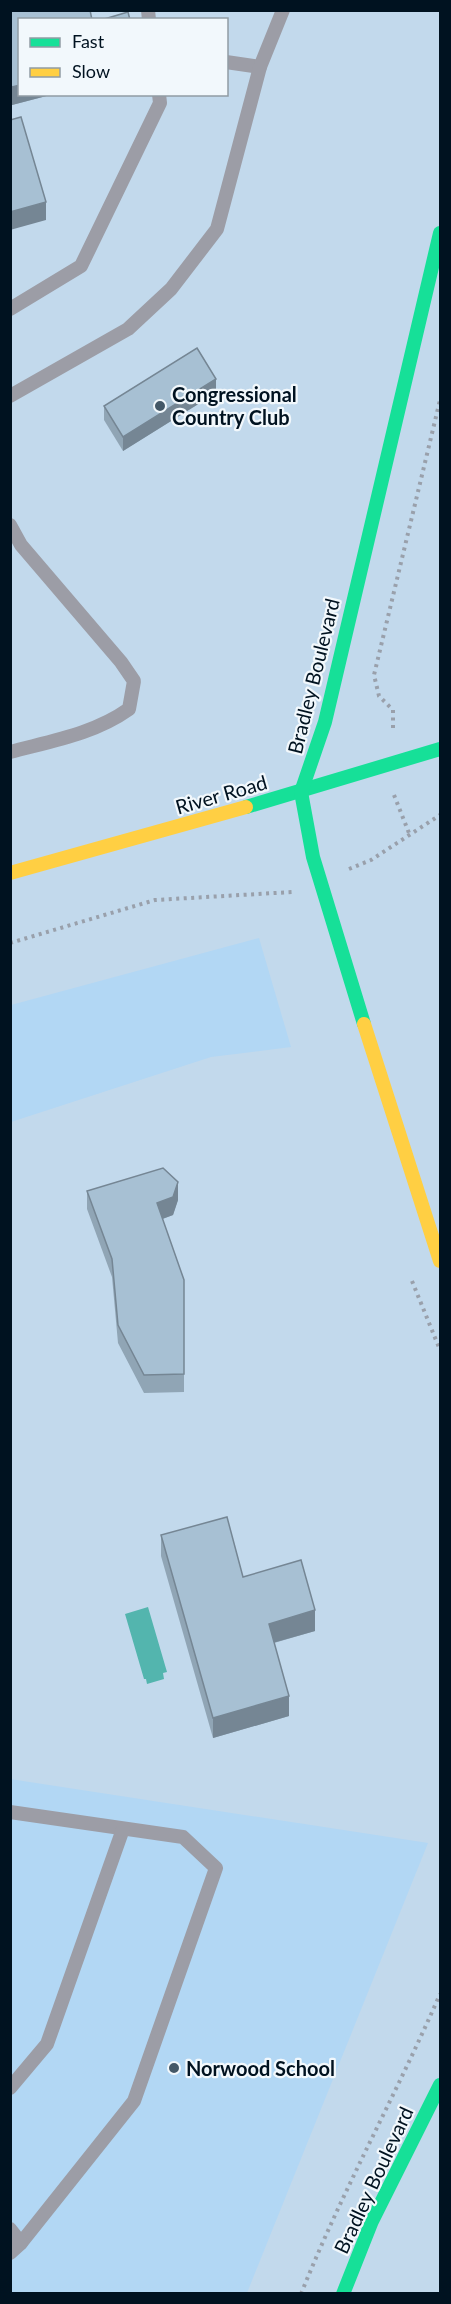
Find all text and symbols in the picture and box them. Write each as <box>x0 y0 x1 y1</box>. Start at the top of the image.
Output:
legend <box>18 18 228 96</box>
text: Fast <box>72 30 105 52</box>
text: Slow <box>72 60 110 82</box>
place label: Congressional Country Club <box>172 382 297 429</box>
marker: Congressional Country Club <box>153 399 167 413</box>
street label: Bradley Boulevard <box>282 596 344 756</box>
street label: River Road <box>172 769 270 819</box>
place label: Norwood School <box>186 2056 335 2080</box>
marker: Norwood School <box>167 2061 181 2075</box>
street label: Bradley Boulevard <box>328 2103 418 2257</box>

